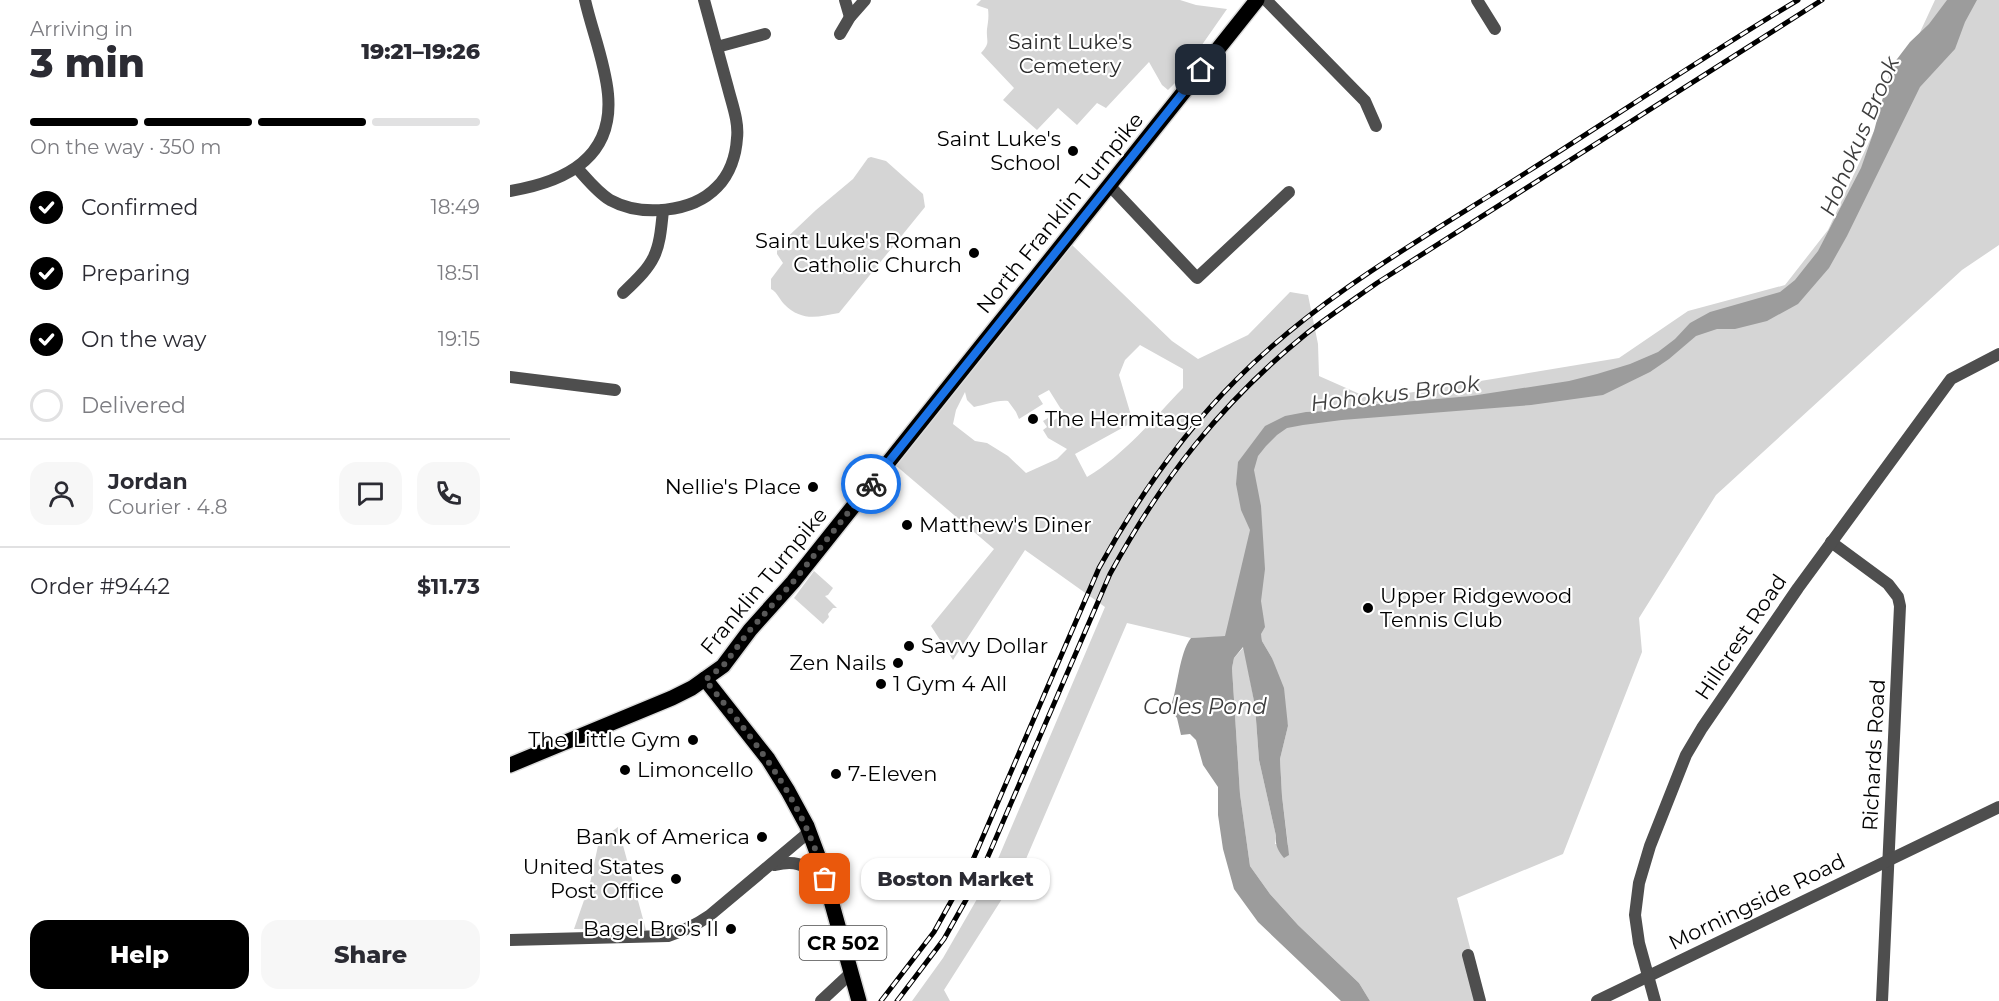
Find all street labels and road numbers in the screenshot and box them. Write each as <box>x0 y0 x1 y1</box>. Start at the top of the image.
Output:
street label: North Franklin Turnpike <box>971 107 1148 318</box>
street label: Franklin Turnpike <box>695 502 832 659</box>
street label: Hillcrest Road <box>1689 569 1792 704</box>
street label: Richards Road <box>1857 678 1890 832</box>
street label: Morningside Road <box>1665 848 1849 955</box>
road number: CR 502 <box>800 926 886 960</box>

